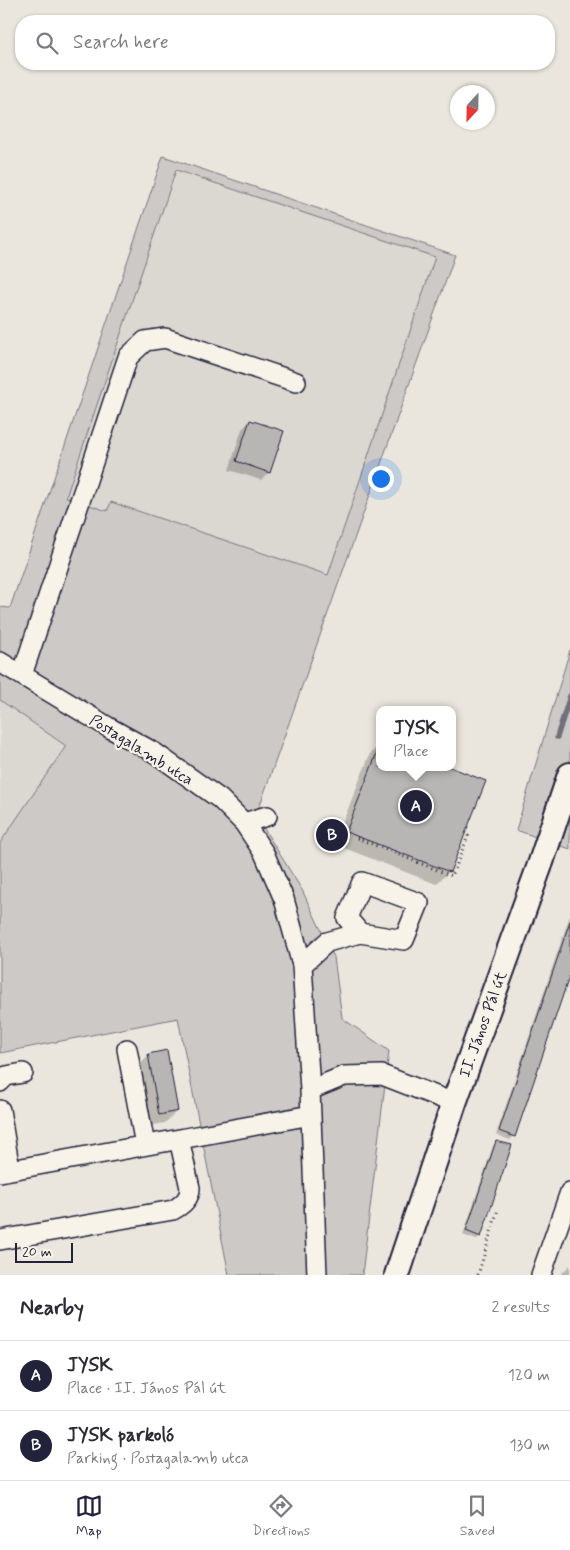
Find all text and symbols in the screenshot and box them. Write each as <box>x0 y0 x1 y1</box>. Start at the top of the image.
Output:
search box <box>15 15 555 70</box>
icon: search <box>33 29 61 57</box>
text: Search here <box>73 30 169 55</box>
north arrow <box>450 85 495 130</box>
your location <box>368 466 394 492</box>
popup <box>376 706 456 771</box>
street label: Postagalamb utca <box>85 710 197 791</box>
text: JYSK <box>393 716 439 741</box>
text: Place <box>393 741 428 762</box>
pin: A <box>400 787 432 825</box>
pin: B <box>316 816 348 854</box>
street label: II. János Pál út <box>454 968 513 1081</box>
scale bar <box>15 1240 72 1263</box>
text: 20 m <box>22 1243 52 1261</box>
text: Nearby <box>20 1294 84 1322</box>
text: 2 results <box>492 1297 550 1318</box>
text: JYSK <box>67 1353 113 1378</box>
text: A <box>31 1365 41 1386</box>
text: 120 m <box>508 1365 550 1386</box>
text: Place · II. János Pál út <box>67 1378 226 1399</box>
text: JYSK parkoló <box>67 1423 174 1448</box>
text: B <box>31 1435 41 1456</box>
text: 130 m <box>509 1435 550 1456</box>
text: Parking · Postagalamb utca <box>67 1448 249 1469</box>
tab: Map <box>75 1492 103 1540</box>
tab: Directions <box>253 1492 310 1540</box>
tab: Saved <box>460 1492 495 1540</box>

